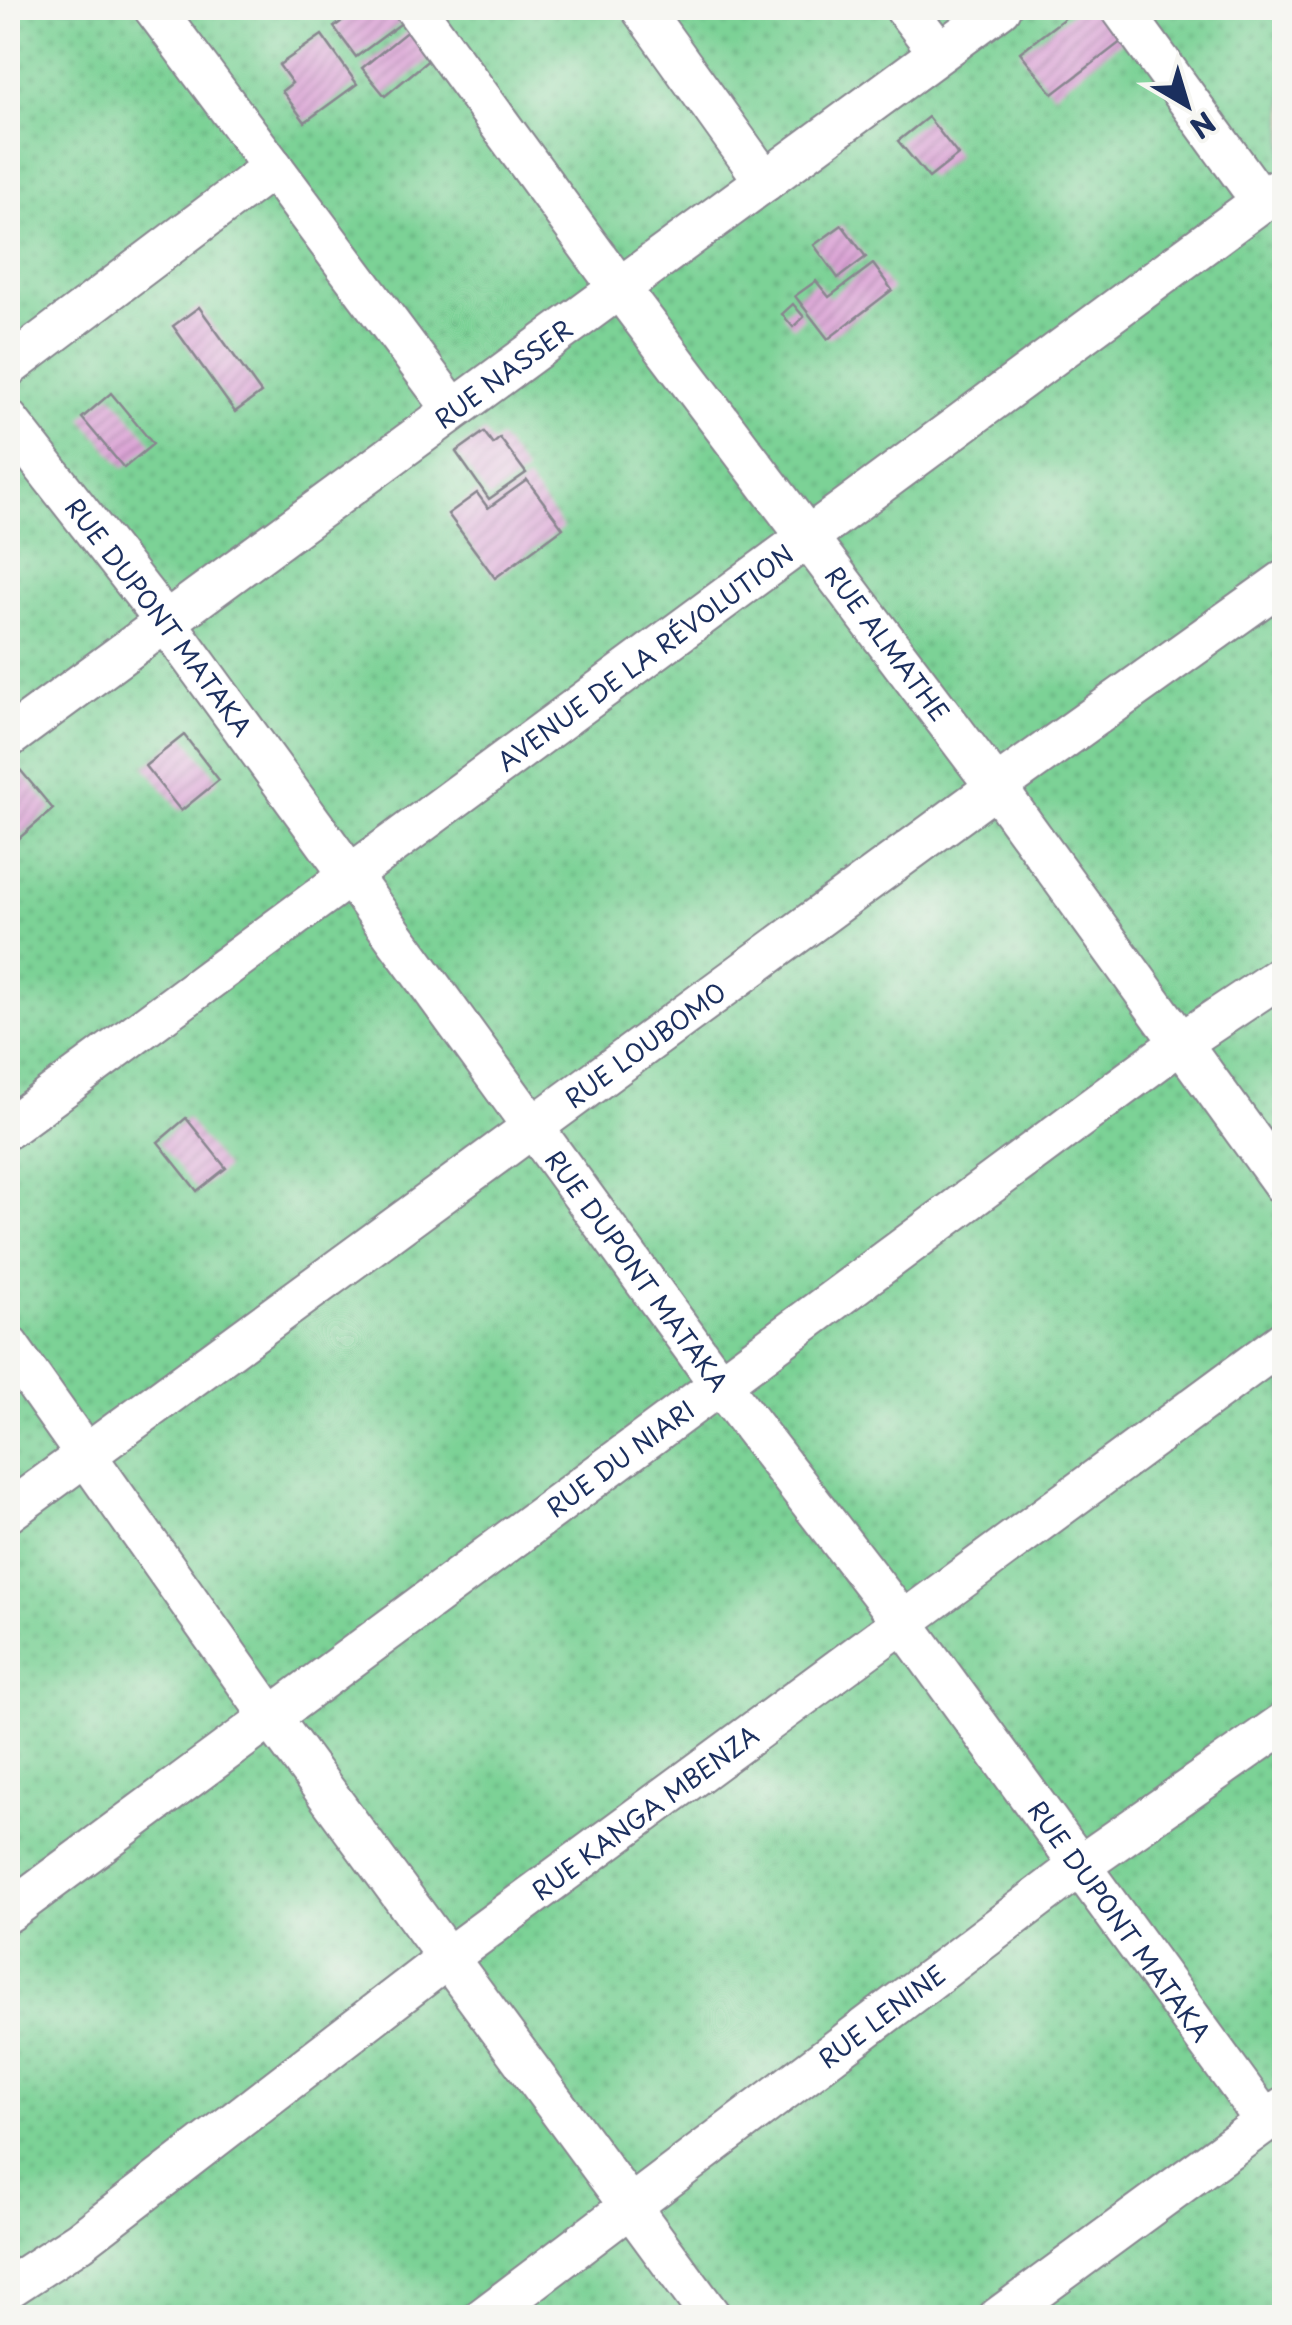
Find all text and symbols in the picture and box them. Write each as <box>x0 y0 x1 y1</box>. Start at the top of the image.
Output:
north arrow <box>1137 55 1237 155</box>
text: N <box>1181 102 1225 150</box>
street label: RUE NASSER <box>426 310 581 437</box>
street label: RUE DUPONT MATAKA <box>56 489 262 744</box>
street label: AVENUE DE LA RÉVOLUTION <box>489 535 801 780</box>
street label: RUE ALMATHE <box>816 558 959 729</box>
street label: RUE LOUBOMO <box>556 973 733 1117</box>
street label: RUE DUPONT MATAKA <box>536 1142 738 1399</box>
street label: RUE DU NIARI <box>538 1391 702 1526</box>
street label: RUE KANGA MBENZA <box>523 1716 766 1909</box>
street label: RUE DUPONT MATAKA <box>1019 1792 1221 2049</box>
street label: RUE LENINE <box>810 1955 953 2077</box>

